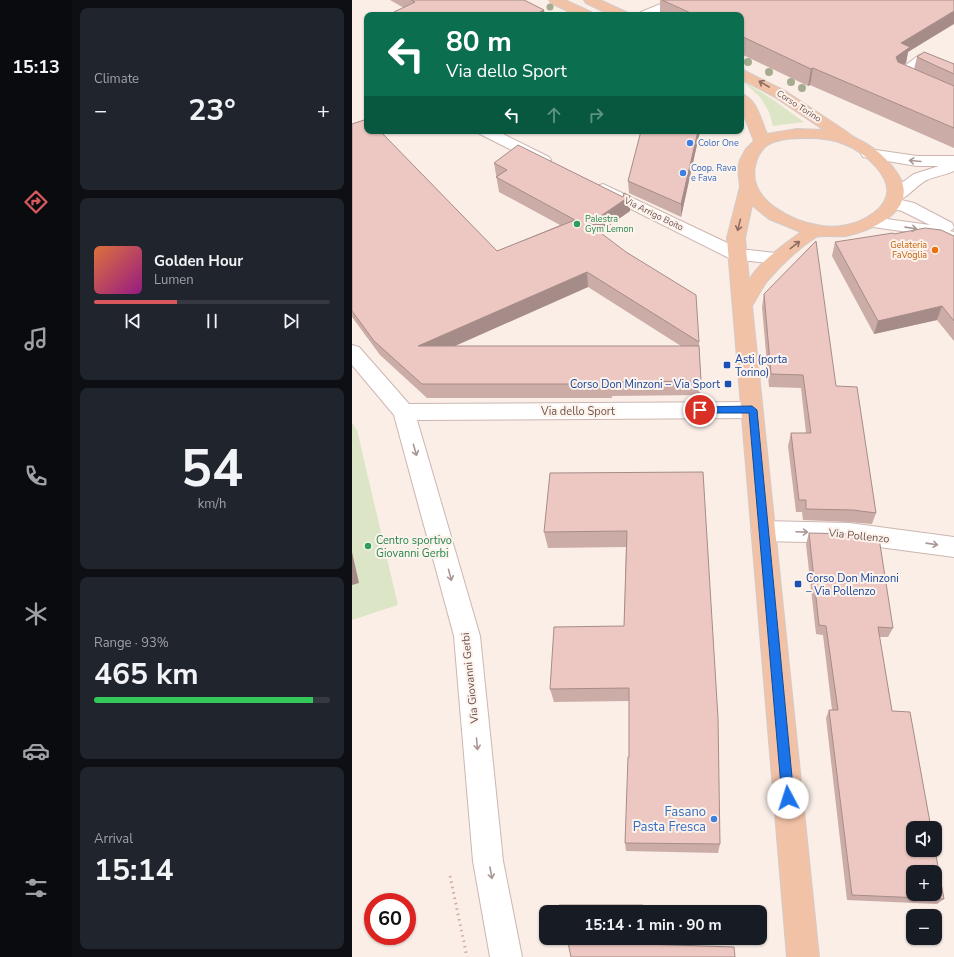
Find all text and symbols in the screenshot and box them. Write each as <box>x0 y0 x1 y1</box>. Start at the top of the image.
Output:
text: 80 m <box>446 23 512 61</box>
icon: left <box>380 28 432 80</box>
text: 15:13 <box>12 55 60 79</box>
text: Via dello Sport <box>446 59 567 83</box>
text: Climate <box>94 70 139 88</box>
one-way arrow <box>758 79 770 87</box>
street label: Corso Torino <box>774 87 824 125</box>
text: 23° <box>188 90 236 131</box>
text: − <box>94 96 107 126</box>
text: + <box>317 96 330 126</box>
icon: left <box>501 104 523 126</box>
icon: ahead <box>543 104 565 126</box>
icon: right <box>585 104 607 126</box>
place label: Color One <box>698 137 739 149</box>
marker: Color One <box>685 138 695 148</box>
one-way arrow <box>909 157 922 164</box>
place label: Coop. Rava e Fava <box>691 162 736 184</box>
marker: Coop. Rava e Fava <box>678 168 688 178</box>
icon: directions <box>22 188 50 216</box>
street label: Via Arrigo Boito <box>622 194 686 233</box>
place label: Palestra Gym Lemon <box>585 213 634 235</box>
marker: Palestra Gym Lemon <box>572 219 582 229</box>
one-way arrow <box>734 219 742 232</box>
one-way arrow <box>904 224 917 232</box>
place label: Gelateria FaVoglia <box>890 239 927 261</box>
one-way arrow <box>789 240 800 249</box>
marker: Gelateria FaVoglia <box>930 245 940 255</box>
text: Golden Hour <box>154 251 243 271</box>
text: Lumen <box>154 271 194 289</box>
icon: previous <box>122 310 144 332</box>
icon: pause <box>201 310 223 332</box>
icon: next <box>280 310 302 332</box>
icon: music <box>22 325 50 353</box>
place label: Asti (porta Torino) <box>735 352 788 380</box>
marker: Asti (porta Torino) <box>722 360 732 370</box>
place label: Corso Don Minzoni – Via Sport <box>570 377 720 392</box>
marker: Corso Don Minzoni – Via Sport <box>723 379 733 389</box>
pin <box>683 393 717 427</box>
icon: arrive <box>689 399 711 421</box>
street label: Via dello Sport <box>540 404 615 419</box>
text: 54 <box>181 433 243 504</box>
one-way arrow <box>412 443 419 456</box>
icon: phone <box>22 462 50 490</box>
text: km/h <box>198 495 226 513</box>
street label: Via Pollenzo <box>827 525 890 547</box>
one-way arrow <box>795 528 808 536</box>
place label: Centro sportivo Giovanni Gerbi <box>376 533 452 561</box>
one-way arrow <box>925 540 938 548</box>
marker: Centro sportivo Giovanni Gerbi <box>363 541 373 551</box>
one-way arrow <box>447 568 454 581</box>
place label: Corso Don Minzoni – Via Pollenzo <box>806 571 899 599</box>
marker: Corso Don Minzoni – Via Pollenzo <box>793 579 803 589</box>
icon: climate <box>22 600 50 628</box>
street label: Via Giovanni Gerbi <box>458 632 482 725</box>
text: Range · 93% <box>94 634 169 652</box>
text: 465 km <box>94 654 199 695</box>
icon: car <box>22 737 50 765</box>
one-way arrow <box>474 737 481 750</box>
position arrow <box>767 777 809 819</box>
place label: Fasano Pasta Fresca <box>633 803 706 836</box>
marker: Fasano Pasta Fresca <box>709 814 719 824</box>
map controls <box>906 821 942 945</box>
button: sound <box>906 821 942 857</box>
text: Arrival <box>94 830 133 848</box>
text: 15:14 <box>94 850 173 891</box>
button: + <box>906 865 942 901</box>
one-way arrow <box>487 867 495 880</box>
icon: filters <box>22 874 50 902</box>
speed limit sign: 60 <box>364 893 416 945</box>
button: − <box>906 909 942 945</box>
text: 15:14 · 1 min · 90 m <box>584 915 722 935</box>

